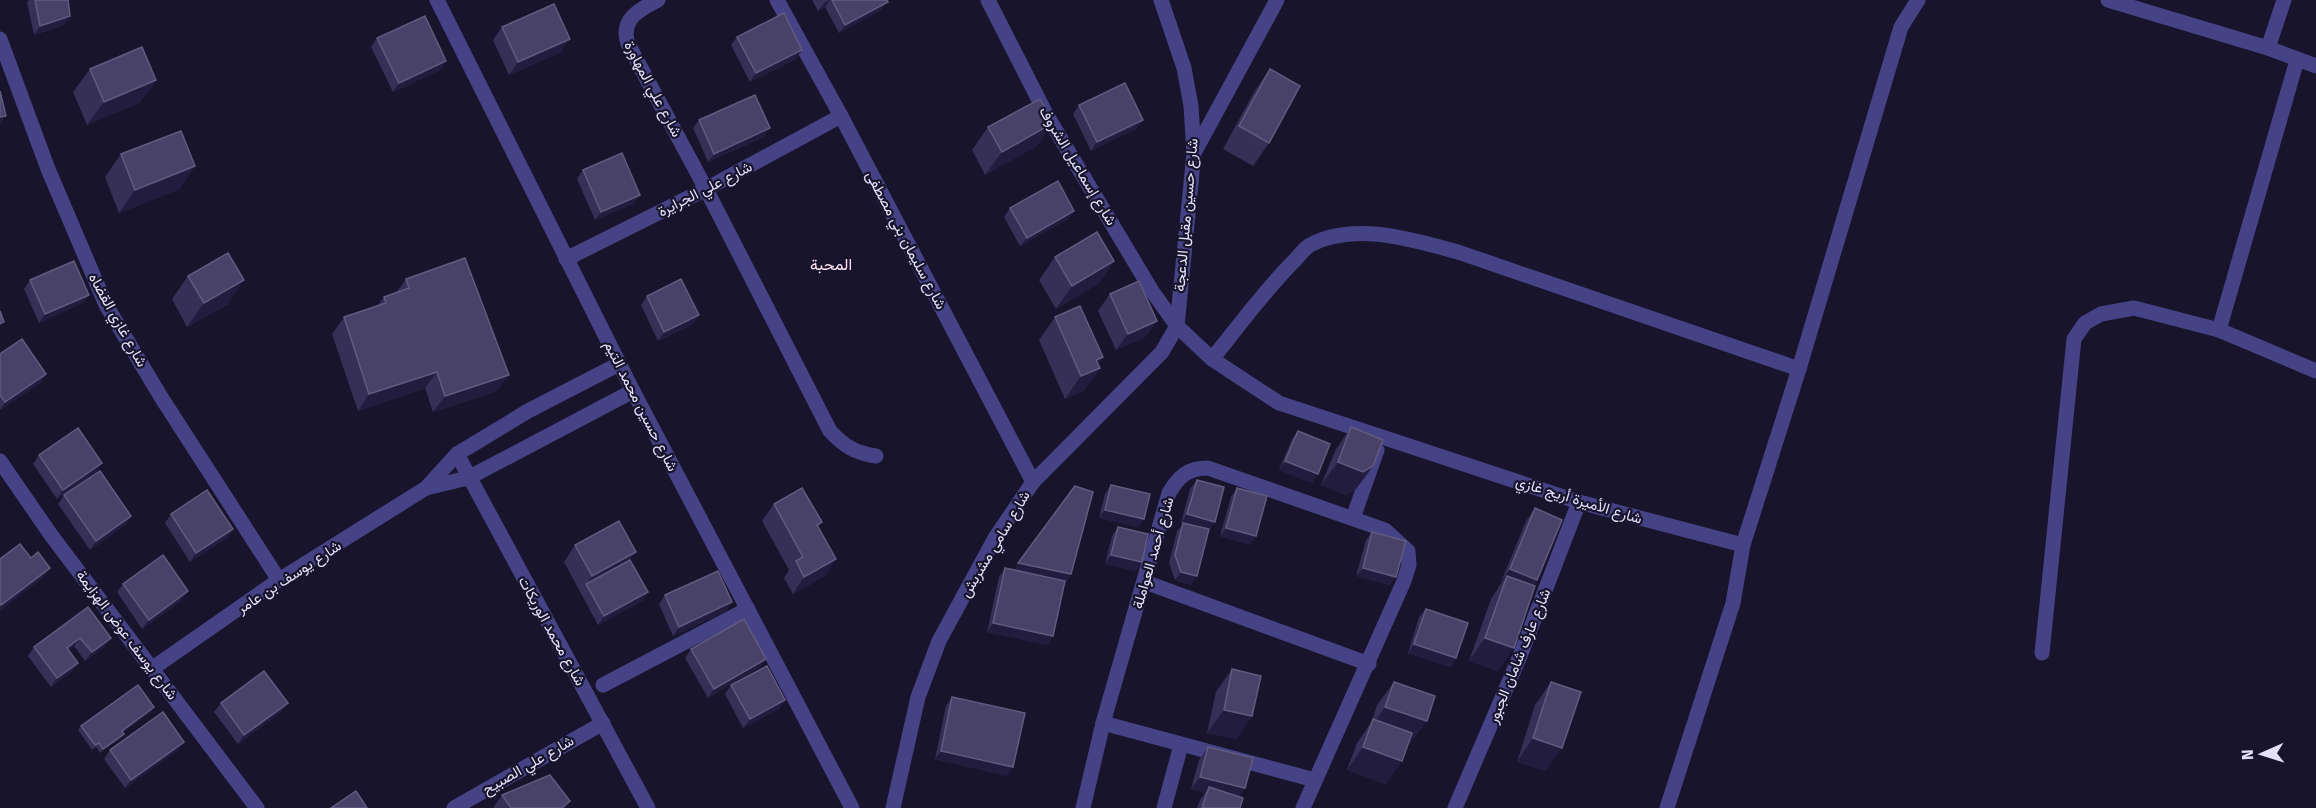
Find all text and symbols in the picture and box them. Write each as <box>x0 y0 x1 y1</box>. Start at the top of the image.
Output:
street label: شارع علي المهاورة <box>617 38 686 142</box>
street label: شارع إسماعيل الشروف <box>1034 103 1121 230</box>
street label: شارع حسين مقبل الدعجة <box>1170 137 1204 293</box>
street label: شارع علي الجرايرة <box>655 157 757 224</box>
street label: شارع سليمان بني مصطفى <box>858 168 950 314</box>
district label: المحبة <box>810 255 852 274</box>
street label: شارع غازي القضاه <box>81 270 151 372</box>
street label: شارع حسين محمد التيم <box>598 338 682 476</box>
street label: شارع الأميرة أريج غازي <box>1512 472 1645 532</box>
street label: شارع سامي مشربش <box>956 487 1037 603</box>
street label: شارع أحمد العواملة <box>1128 495 1180 611</box>
street label: شارع يوسف بن عامر <box>233 536 346 620</box>
street label: شارع يوسف عوض الهزايمة <box>71 567 182 705</box>
street label: شارع محمد الوريكات <box>513 573 590 690</box>
street label: شارع عارف شامان الجبور <box>1483 586 1556 728</box>
north arrow <box>2232 724 2292 784</box>
street label: شارع علي الصبيح <box>479 731 579 802</box>
text: N <box>2238 749 2257 761</box>

